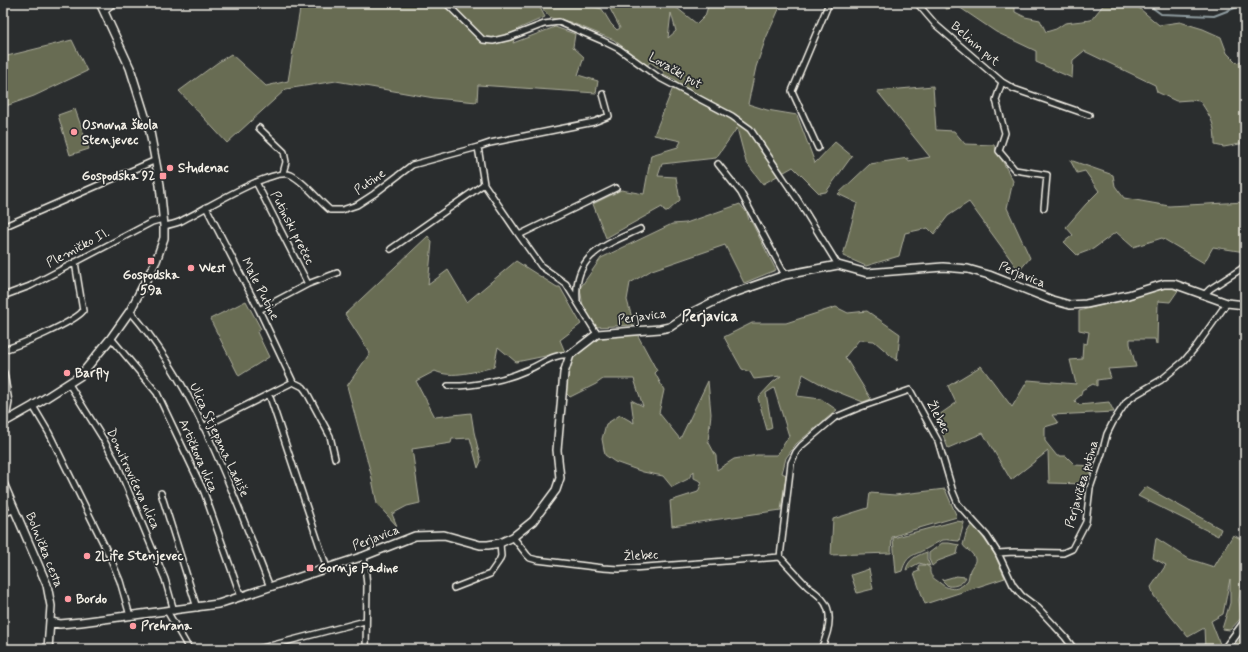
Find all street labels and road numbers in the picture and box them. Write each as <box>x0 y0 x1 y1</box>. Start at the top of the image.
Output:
street label: Belinin put <box>947 18 1003 70</box>
street label: Lovački put <box>645 49 705 93</box>
street label: Putine <box>351 165 389 199</box>
street label: Putinski prečec <box>266 188 318 268</box>
street label: Plemičko II. <box>43 224 113 272</box>
street label: Male Putine <box>237 255 283 323</box>
street label: Perjavica <box>996 258 1048 292</box>
street label: Perjavica <box>617 305 668 329</box>
street label: Ulica Stjepana Ladiše <box>185 380 253 500</box>
street label: Žlebec <box>922 398 954 436</box>
street label: Artičkova ulica <box>174 417 222 496</box>
street label: Domitrovićeva ulica <box>102 426 164 533</box>
street label: Perjavička putina <box>1061 438 1103 530</box>
street label: Bolnička cesta <box>21 510 67 590</box>
street label: Perjavica <box>350 521 402 555</box>
street label: Žlebec <box>623 547 659 565</box>

